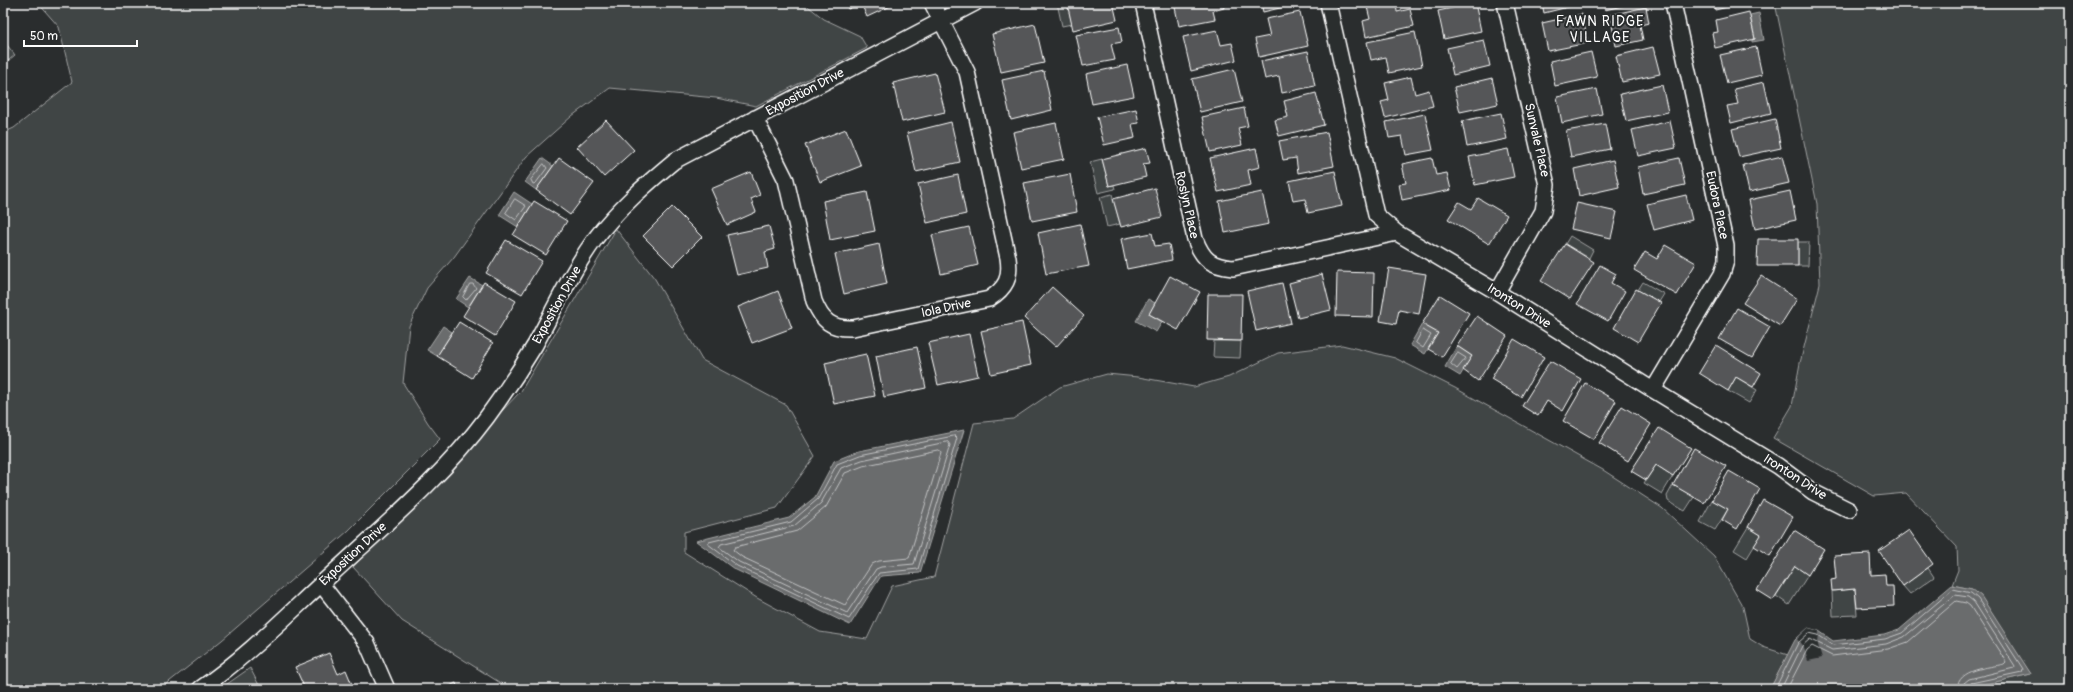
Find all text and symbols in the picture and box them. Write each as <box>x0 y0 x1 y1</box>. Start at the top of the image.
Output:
district label: FAWN RIDGE VILLAGE <box>1556 13 1644 46</box>
scale bar <box>24 22 137 48</box>
text: 50 m <box>30 29 58 44</box>
street label: Exposition Drive <box>763 64 847 119</box>
street label: Sunvale Place <box>1521 102 1553 179</box>
street label: Eudora Place <box>1702 169 1732 241</box>
street label: Roslyn Place <box>1172 170 1203 241</box>
street label: Exposition Drive <box>529 263 585 347</box>
street label: Ironton Drive <box>1484 280 1554 332</box>
street label: Iola Drive <box>920 295 973 321</box>
street label: Ironton Drive <box>1760 451 1830 504</box>
street label: Exposition Drive <box>316 518 390 589</box>

